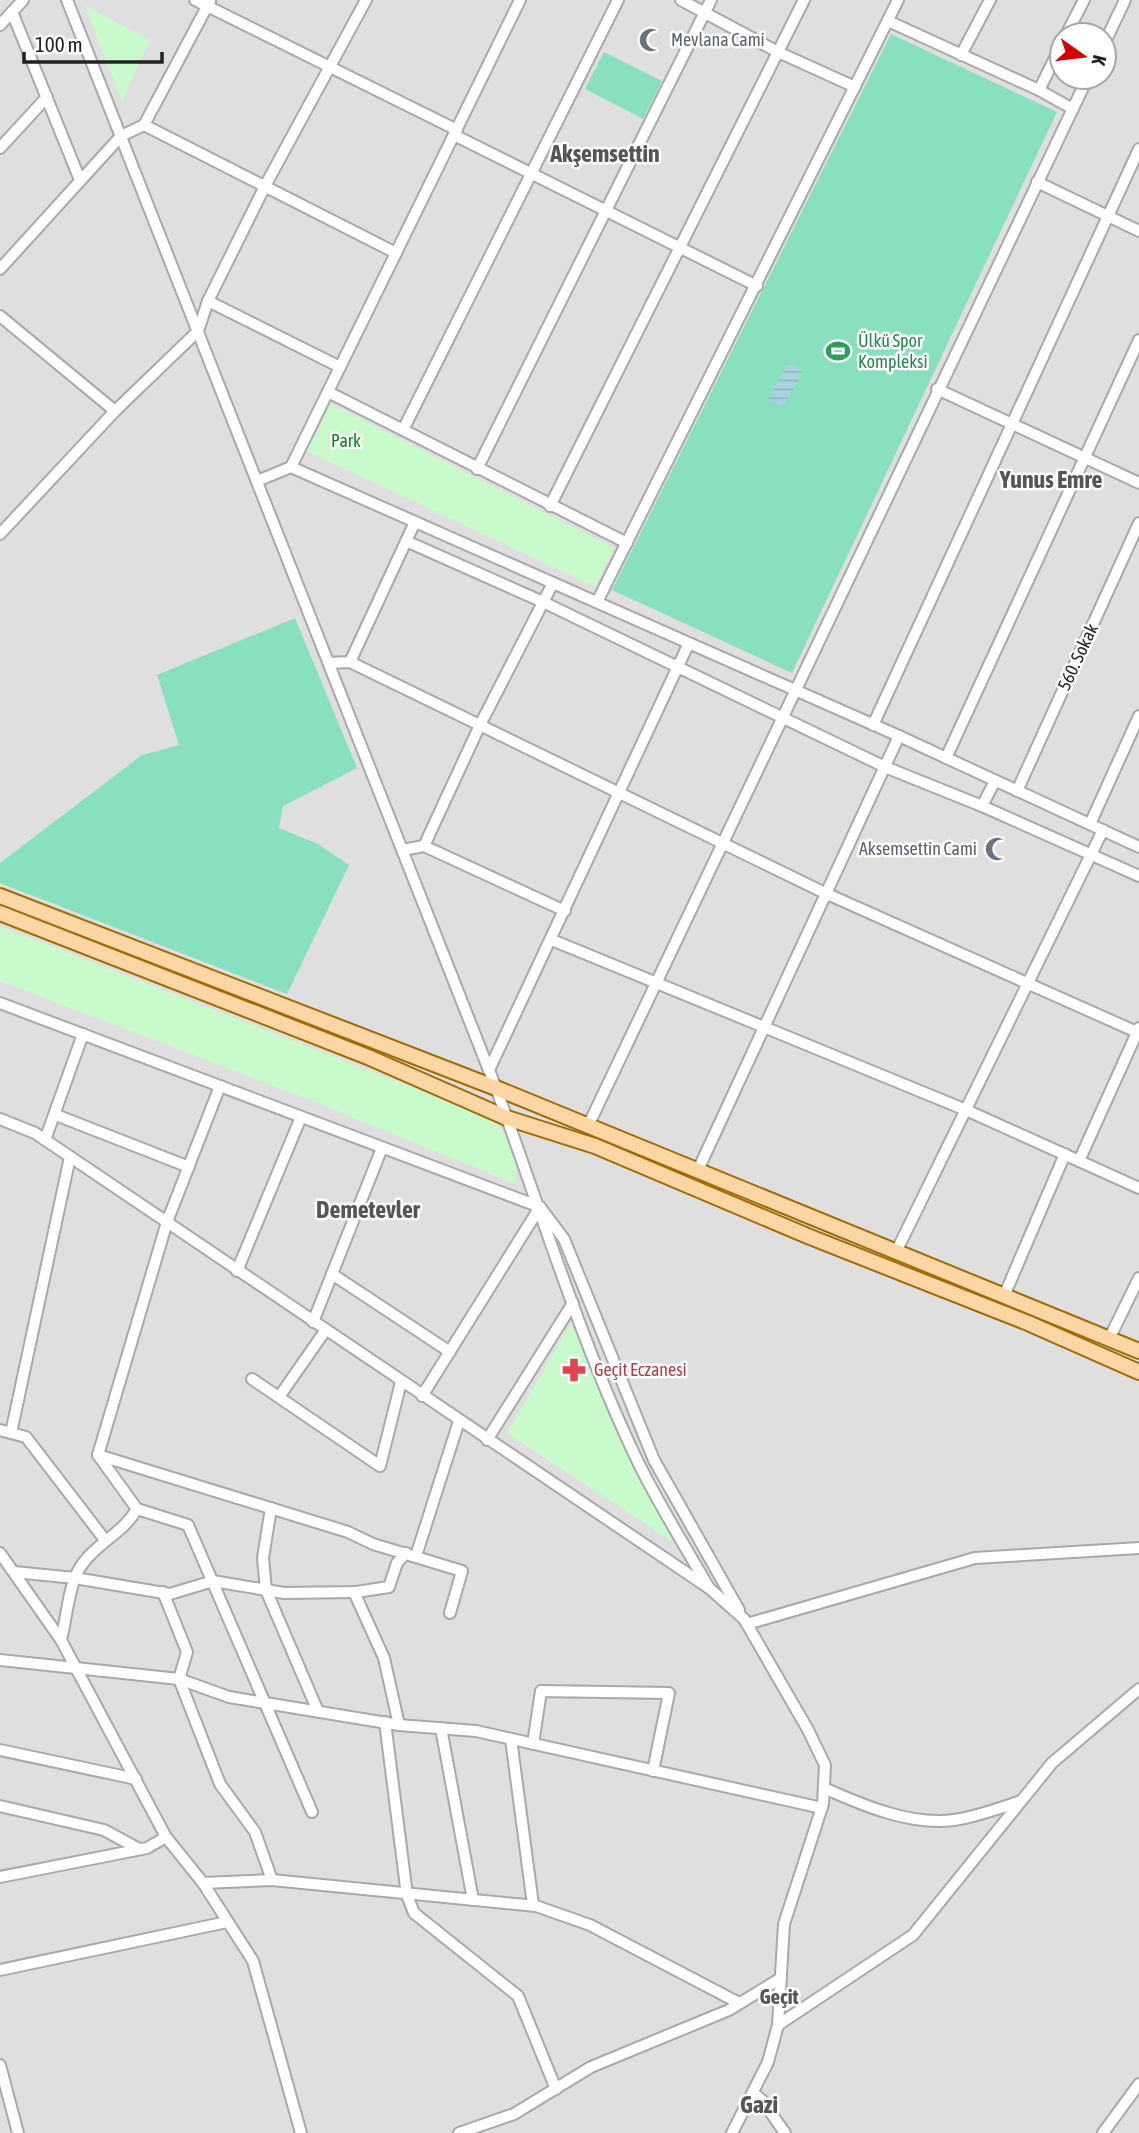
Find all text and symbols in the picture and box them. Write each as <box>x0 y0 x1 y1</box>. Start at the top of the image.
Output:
scale bar <box>24 21 163 65</box>
north arrow <box>1048 21 1118 91</box>
mosque icon: Mevlana Cami <box>637 26 665 54</box>
place label: Mevlana Cami <box>671 29 765 50</box>
text: 100 m <box>35 32 83 56</box>
text: K <box>1088 53 1111 68</box>
district label: Akşemsettin <box>549 140 660 167</box>
place label: Ülkü Spor Kompleksi <box>858 330 928 372</box>
sports icon: Ülkü Spor Kompleksi <box>824 337 852 365</box>
park label: Park <box>331 430 361 451</box>
district label: Yunus Emre <box>999 466 1102 493</box>
street label: 560. Sokak <box>1053 620 1102 694</box>
mosque icon: Aksemsettin Cami <box>983 835 1011 863</box>
place label: Aksemsettin Cami <box>859 838 977 859</box>
district label: Demetevler <box>316 1196 421 1223</box>
pharmacy icon: Geçit Eczanesi <box>560 1356 588 1384</box>
place label: Geçit Eczanesi <box>594 1359 687 1380</box>
district label: Geçit <box>759 1984 799 2008</box>
district label: Gazi <box>740 2091 778 2118</box>

